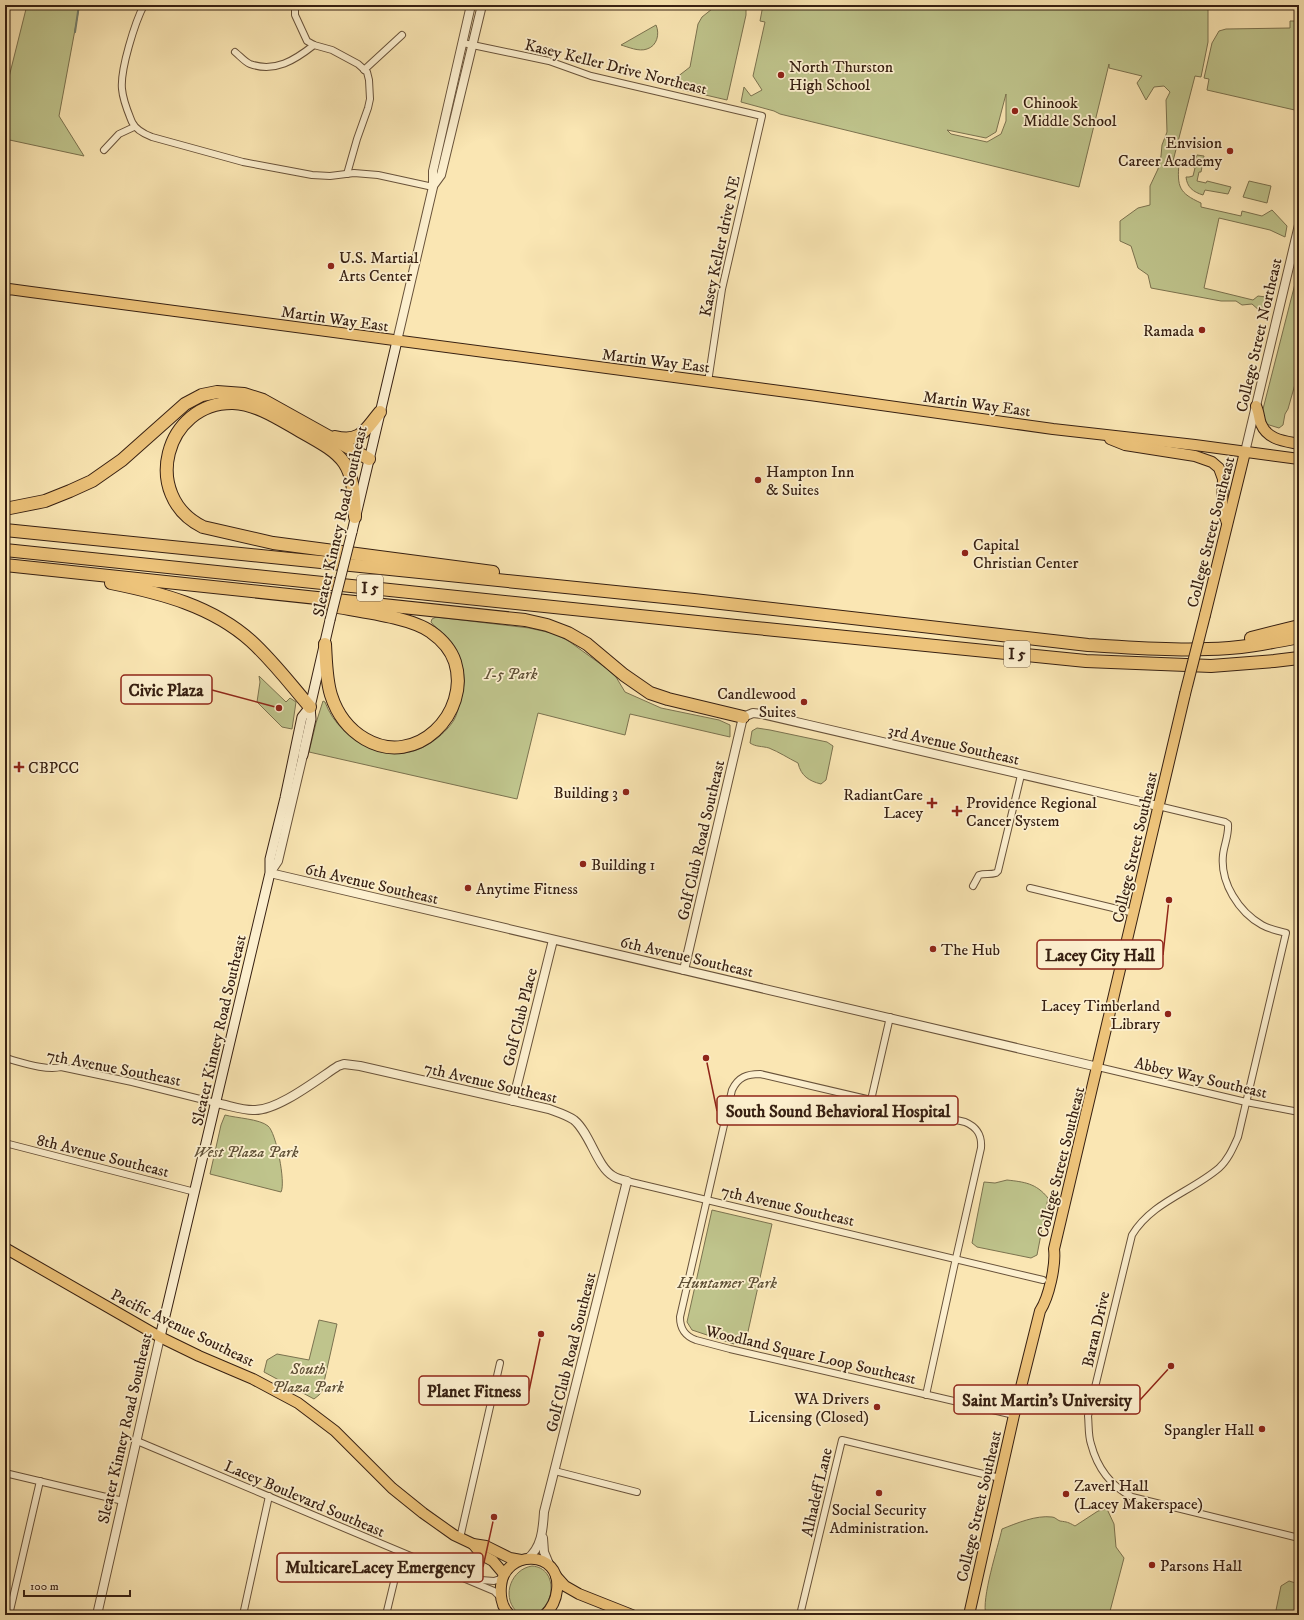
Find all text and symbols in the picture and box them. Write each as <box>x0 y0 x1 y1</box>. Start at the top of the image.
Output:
street label: Kasey Keller Drive Northeast <box>523 35 709 99</box>
place label: North Thurston High School <box>789 57 894 95</box>
marker: North Thurston High School <box>776 70 786 80</box>
place label: Chinook Middle School <box>1023 93 1117 131</box>
marker: Chinook Middle School <box>1010 106 1020 116</box>
place label: Envision Career Academy <box>1118 133 1223 171</box>
marker: Envision Career Academy <box>1225 146 1235 156</box>
street label: Kasey Keller drive NE <box>695 174 745 319</box>
place label: U.S. Martial Arts Center <box>339 248 419 286</box>
street label: College Street Northeast <box>1232 256 1286 414</box>
marker: U.S. Martial Arts Center <box>326 261 336 271</box>
street label: Martin Way East <box>280 302 390 336</box>
place label: Ramada <box>1143 321 1194 341</box>
marker: Ramada <box>1197 325 1207 335</box>
street label: Martin Way East <box>601 344 711 378</box>
street label: Martin Way East <box>922 387 1032 421</box>
street label: Sleater Kinney Road Southeast <box>308 424 372 619</box>
street label: College Street Southeast <box>1183 455 1239 610</box>
place label: Hampton Inn & Suites <box>766 462 855 500</box>
marker: Hampton Inn & Suites <box>753 475 763 485</box>
place label: Capital Christian Center <box>973 535 1079 573</box>
marker: Capital Christian Center <box>960 548 970 558</box>
road number: I 5 <box>357 575 383 601</box>
road number: I 5 <box>1004 641 1030 667</box>
park label: I-5 Park <box>484 664 538 684</box>
callout: Civic Plaza <box>121 675 212 704</box>
text: Civic Plaza <box>128 680 204 702</box>
place label: Candlewood Suites <box>717 684 796 722</box>
marker: Candlewood Suites <box>799 697 809 707</box>
street label: 3rd Avenue Southeast <box>886 720 1021 770</box>
place label: CBPCC <box>28 758 79 778</box>
street label: Golf Club Road Southeast <box>673 758 729 922</box>
marker: CBPCC <box>13 761 25 773</box>
street label: College Street Southeast <box>1108 770 1162 925</box>
place label: Building 3 <box>554 783 618 803</box>
place label: RadiantCare Lacey <box>843 785 923 823</box>
marker: Building 3 <box>621 787 631 797</box>
place label: Providence Regional Cancer System <box>966 793 1097 831</box>
marker: RadiantCare Lacey <box>926 797 938 809</box>
marker: Providence Regional Cancer System <box>951 805 963 817</box>
place label: Building 1 <box>591 855 655 875</box>
street label: 6th Avenue Southeast <box>303 859 440 909</box>
marker: Building 1 <box>578 859 588 869</box>
place label: Anytime Fitness <box>476 879 578 899</box>
marker: Anytime Fitness <box>463 883 473 893</box>
street label: 6th Avenue Southeast <box>618 932 755 982</box>
street label: Sleater Kinney Road Southeast <box>187 933 251 1128</box>
place label: The Hub <box>941 940 1000 960</box>
callout: Lacey City Hall <box>1037 940 1163 969</box>
marker: The Hub <box>928 944 938 954</box>
text: Lacey City Hall <box>1045 945 1156 967</box>
street label: Golf Club Place <box>498 966 542 1068</box>
place label: Lacey Timberland Library <box>1041 996 1160 1034</box>
marker: Lacey Timberland Library <box>1163 1009 1173 1019</box>
street label: 7th Avenue Southeast <box>45 1045 183 1091</box>
street label: Abbey Way Southeast <box>1133 1053 1269 1103</box>
street label: 7th Avenue Southeast <box>422 1058 559 1108</box>
street label: College Street Southeast <box>1033 1085 1089 1240</box>
callout: South Sound Behavioral Hospital <box>717 1096 958 1125</box>
text: South Sound Behavioral Hospital <box>726 1101 951 1123</box>
street label: 8th Avenue Southeast <box>34 1130 171 1182</box>
park label: West Plaza Park <box>194 1142 299 1162</box>
street label: 7th Avenue Southeast <box>719 1181 856 1231</box>
street label: Golf Club Road Southeast <box>541 1270 601 1434</box>
park label: Huntamer Park <box>676 1273 777 1293</box>
street label: Pacific Avenue Southeast <box>108 1284 258 1371</box>
street label: Baran Drive <box>1078 1289 1114 1369</box>
street label: Woodland Square Loop Southeast <box>703 1321 918 1389</box>
street label: Sleater Kinney Road Southeast <box>93 1331 157 1526</box>
park label: South Plaza Park <box>272 1359 344 1397</box>
callout: Planet Fitness <box>419 1376 529 1405</box>
text: Planet Fitness <box>427 1381 522 1403</box>
callout: Saint Martin's University <box>954 1385 1140 1414</box>
place label: WA Drivers Licensing (Closed) <box>749 1389 869 1427</box>
text: Saint Martin's University <box>962 1390 1133 1412</box>
marker: WA Drivers Licensing (Closed) <box>872 1402 882 1412</box>
place label: Spangler Hall <box>1164 1420 1254 1440</box>
marker: Spangler Hall <box>1257 1424 1267 1434</box>
street label: College Street Southeast <box>952 1429 1006 1584</box>
street label: Alhadeff Lane <box>797 1446 837 1539</box>
street label: Lacey Boulevard Southeast <box>221 1456 388 1542</box>
place label: Zaverl Hall (Lacey Makerspace) <box>1074 1476 1203 1514</box>
marker: Social Security Administration. <box>874 1488 884 1498</box>
marker: Zaverl Hall (Lacey Makerspace) <box>1061 1489 1071 1499</box>
place label: Social Security Administration. <box>829 1500 929 1538</box>
callout: MulticareLacey Emergency <box>277 1553 483 1582</box>
place label: Parsons Hall <box>1160 1556 1242 1576</box>
text: MulticareLacey Emergency <box>285 1557 476 1579</box>
marker: Parsons Hall <box>1147 1560 1157 1570</box>
scale bar <box>24 1572 130 1598</box>
text: 100 m <box>30 1579 59 1594</box>

